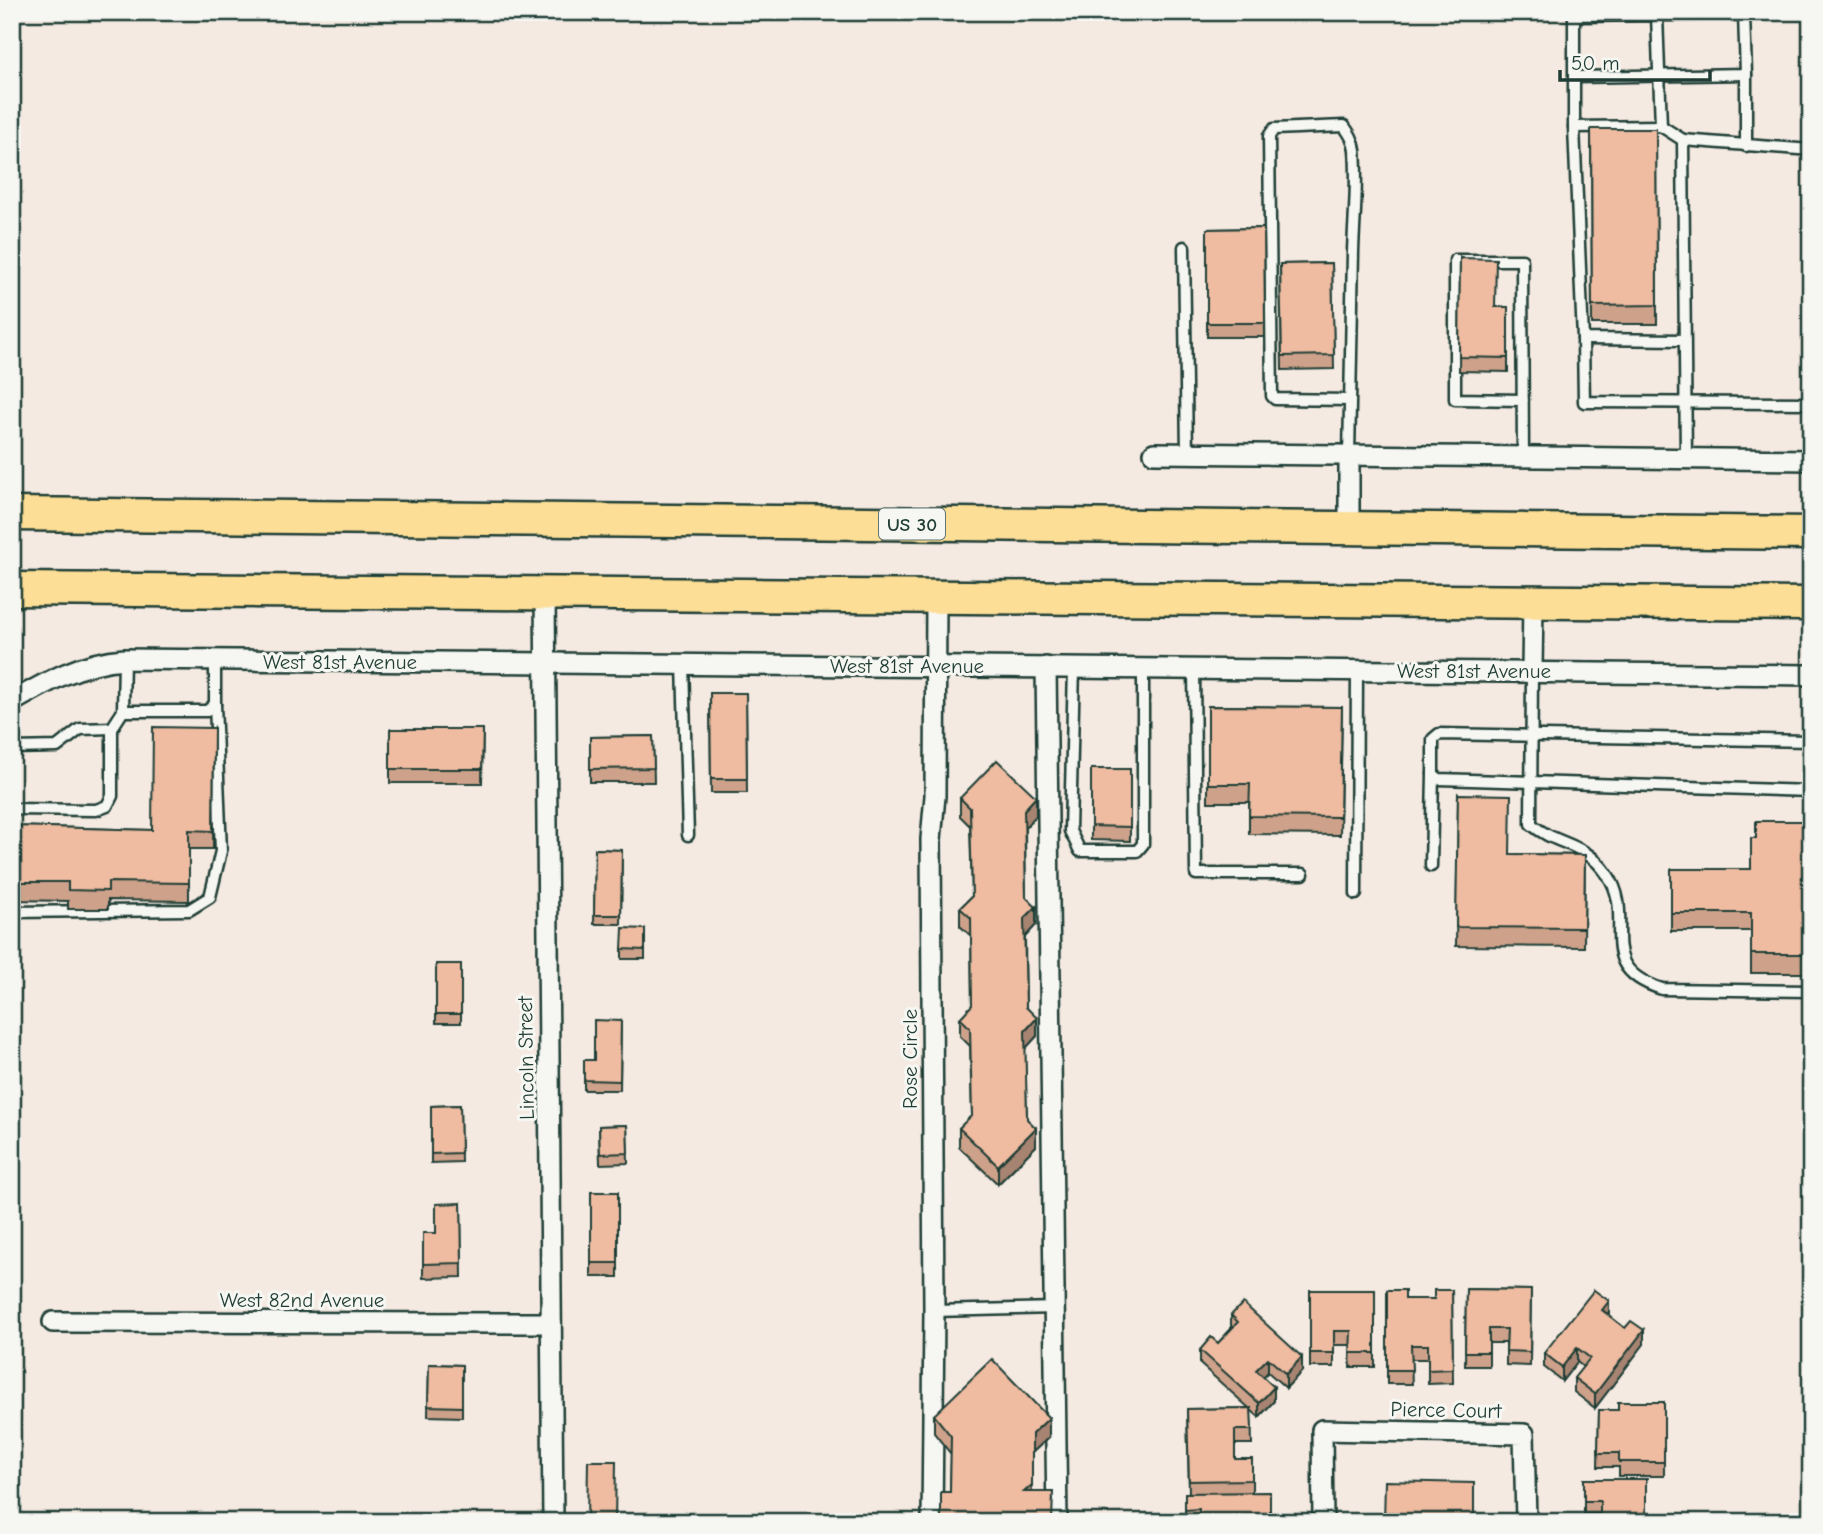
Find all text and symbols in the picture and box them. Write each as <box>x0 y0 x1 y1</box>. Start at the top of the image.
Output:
scale bar <box>1560 38 1711 82</box>
text: 50 m <box>1571 51 1620 75</box>
road number: US 30 <box>879 509 945 540</box>
street label: West 81st Avenue <box>263 650 417 674</box>
street label: West 81st Avenue <box>830 654 984 678</box>
street label: West 81st Avenue <box>1397 659 1551 683</box>
street label: Lincoln Street <box>513 995 539 1120</box>
street label: Rose Circle <box>898 1009 922 1109</box>
street label: West 82nd Avenue <box>220 1288 384 1312</box>
street label: Pierce Court <box>1390 1397 1503 1423</box>

